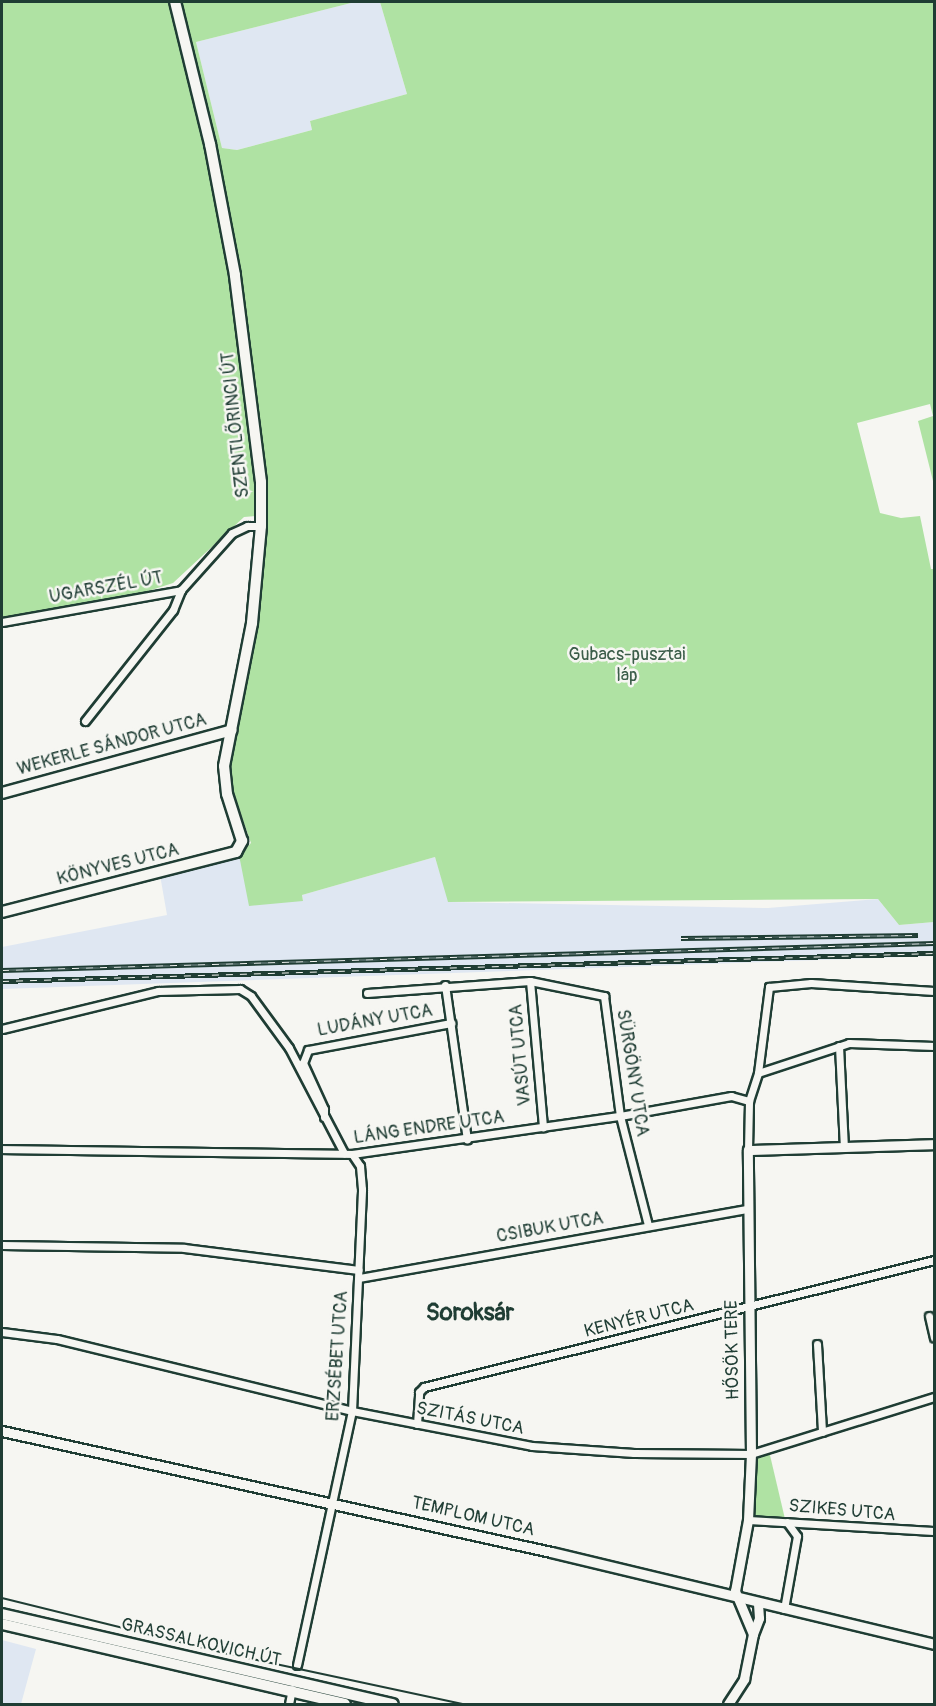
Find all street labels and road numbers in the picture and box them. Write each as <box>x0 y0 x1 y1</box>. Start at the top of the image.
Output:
street label: SZENTLŐRINCI ÚT <box>218 351 254 499</box>
street label: UGARSZÉL ÚT <box>48 567 164 609</box>
street label: WEKERLE SÁNDOR UTCA <box>15 709 209 781</box>
street label: KÖNYVES UTCA <box>55 839 181 891</box>
street label: LUDÁNY UTCA <box>316 1000 434 1042</box>
street label: VASÚT UTCA <box>506 1003 536 1107</box>
street label: SÜRGÖNY UTCA <box>611 1008 653 1138</box>
street label: LÁNG ENDRE UTCA <box>352 1107 506 1149</box>
street label: CSIBUK UTCA <box>495 1208 605 1248</box>
street label: ERZSÉBET UTCA <box>323 1290 353 1422</box>
street label: KENYÉR UTCA <box>582 1295 696 1343</box>
street label: HŐSÖK TERE <box>721 1300 745 1400</box>
street label: SZITÁS UTCA <box>414 1398 526 1440</box>
street label: TEMPLOM UTCA <box>409 1492 537 1542</box>
street label: SZIKES UTCA <box>788 1496 896 1526</box>
street label: GRASSALKOVICH ÚT <box>119 1614 283 1672</box>

